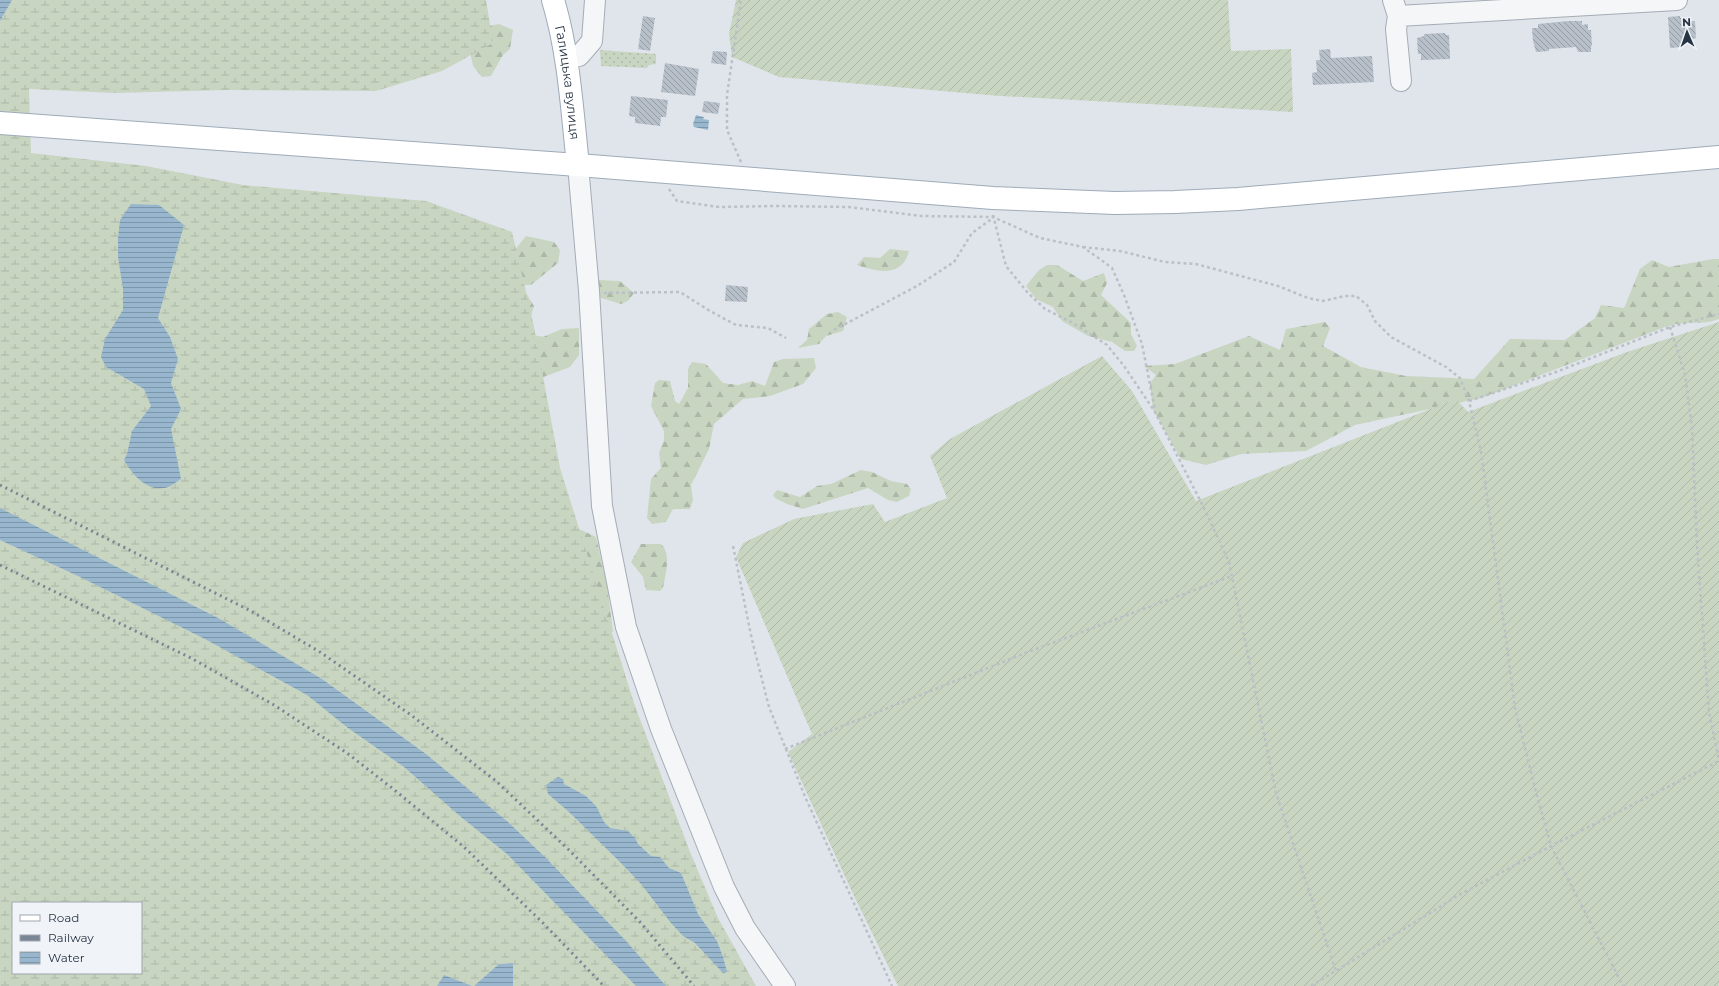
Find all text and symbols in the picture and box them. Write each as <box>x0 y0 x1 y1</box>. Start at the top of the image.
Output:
north arrow <box>1667 12 1707 52</box>
text: N <box>1682 15 1691 29</box>
street label: Галицька вулиця <box>552 24 583 140</box>
legend <box>12 902 142 974</box>
text: Road <box>48 910 79 925</box>
text: Railway <box>48 930 94 945</box>
text: Water <box>48 950 85 965</box>

